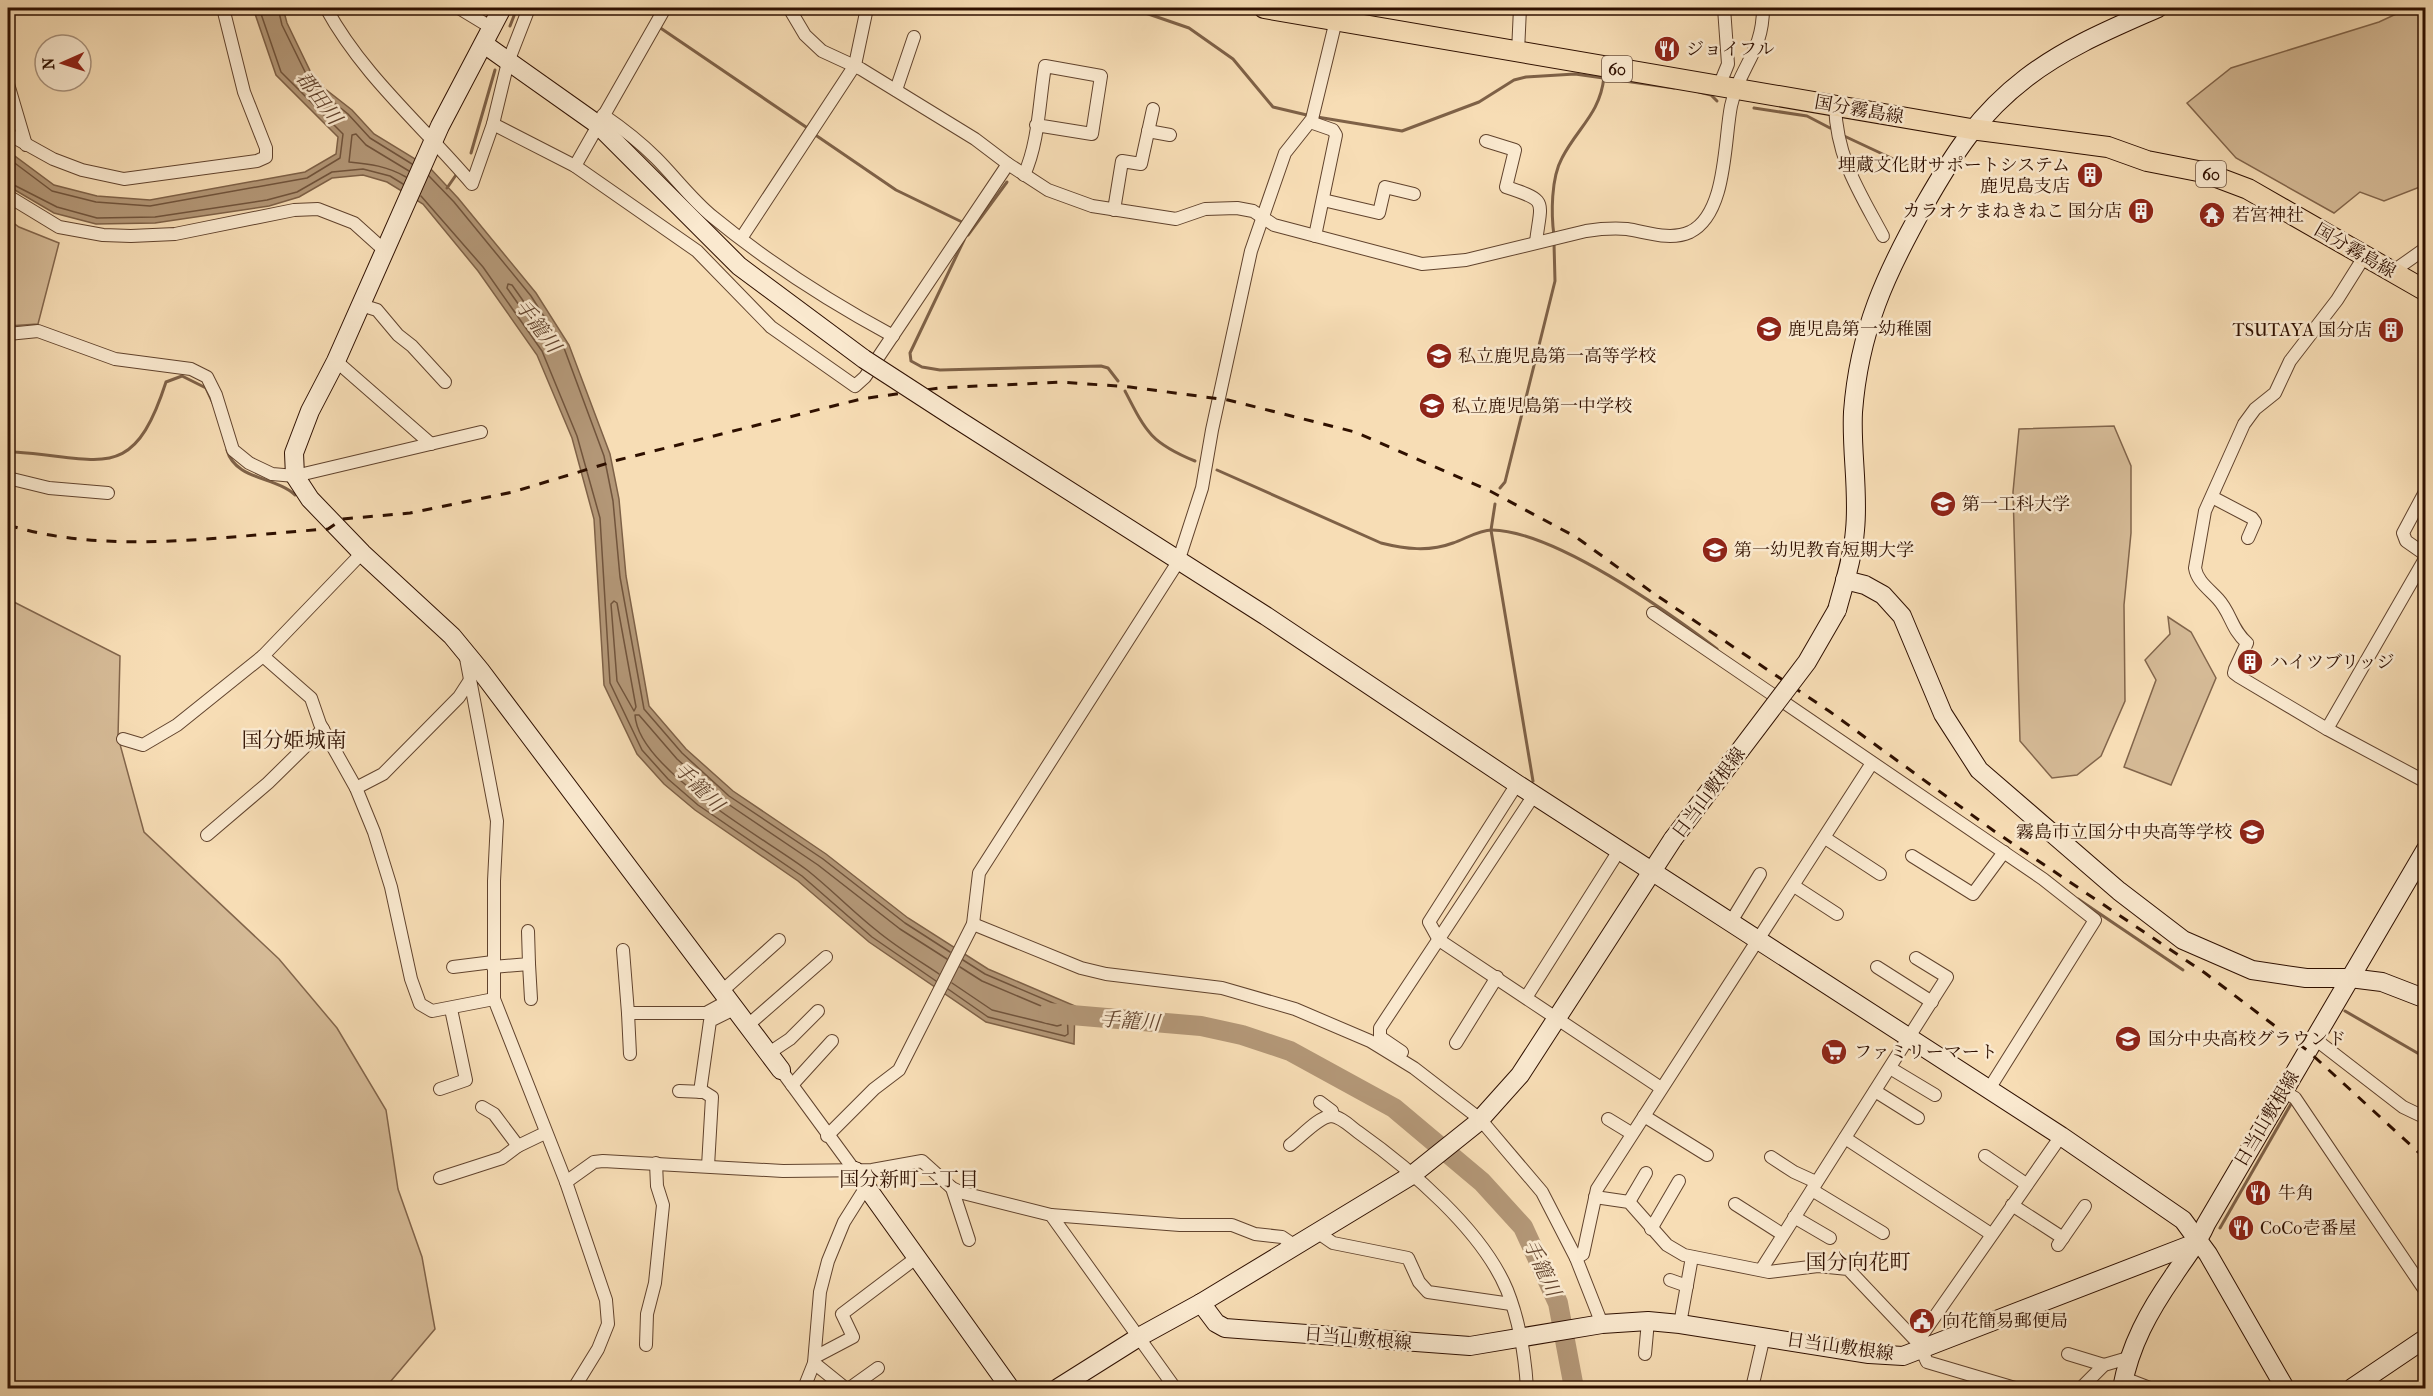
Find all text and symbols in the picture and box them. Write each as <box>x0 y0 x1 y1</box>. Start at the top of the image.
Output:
north arrow <box>33 33 93 93</box>
restaurant icon: ジョイフル <box>1652 34 1682 64</box>
place label: ジョイフル <box>1686 39 1774 60</box>
text: N <box>39 56 58 70</box>
road number: 60 <box>1602 56 1632 82</box>
water label: 郡田川 <box>292 67 347 130</box>
street label: 国分霧島線 <box>1813 92 1905 128</box>
place label: 埋蔵文化財サポートシステム 鹿児島支店 <box>1838 155 2070 197</box>
building icon: 埋蔵文化財サポートシステム 鹿児島支店 <box>2075 160 2105 190</box>
road number: 60 <box>2196 161 2226 187</box>
building icon: カラオケまねきねこ 国分店 <box>2126 196 2156 226</box>
temple icon: 若宮神社 <box>2197 200 2227 230</box>
place label: カラオケまねきねこ 国分店 <box>1903 201 2122 222</box>
place label: 若宮神社 <box>2232 205 2304 226</box>
street label: 国分霧島線 <box>2311 219 2399 283</box>
water label: 手籠川 <box>511 295 566 358</box>
school or university icon: 鹿児島第一幼稚園 <box>1754 314 1784 344</box>
building icon: TSUTAYA 国分店 <box>2376 315 2406 345</box>
place label: 鹿児島第一幼稚園 <box>1788 319 1932 340</box>
place label: TSUTAYA 国分店 <box>2233 320 2372 341</box>
school or university icon: 私立鹿児島第一高等学校 <box>1424 341 1454 371</box>
place label: 私立鹿児島第一高等学校 <box>1458 346 1656 367</box>
school or university icon: 私立鹿児島第一中学校 <box>1417 391 1447 421</box>
place label: 私立鹿児島第一中学校 <box>1452 396 1632 417</box>
school or university icon: 第一工科大学 <box>1928 489 1958 519</box>
place label: 第一工科大学 <box>1962 494 2070 515</box>
school or university icon: 第一幼児教育短期大学 <box>1700 535 1730 565</box>
place label: 第一幼児教育短期大学 <box>1734 540 1914 561</box>
building icon: ハイツブリッジ <box>2235 647 2265 677</box>
place label: ハイツブリッジ <box>2270 652 2395 673</box>
district label: 国分姫城南 <box>242 728 347 752</box>
street label: 日当山敷根線 <box>1668 744 1750 842</box>
water label: 手籠川 <box>670 758 730 818</box>
school or university icon: 霧島市立国分中央高等学校 <box>2237 817 2267 847</box>
place label: 霧島市立国分中央高等学校 <box>2016 822 2232 843</box>
water label: 手籠川 <box>1099 1007 1163 1035</box>
school or university icon: 国分中央高校グラウンド <box>2113 1024 2143 1054</box>
place label: 国分中央高校グラウンド <box>2148 1029 2346 1050</box>
supermarket icon: ファミリーマート <box>1819 1037 1849 1067</box>
place label: ファミリーマート <box>1854 1042 1998 1063</box>
street label: 日当山敷根線 <box>2230 1067 2304 1171</box>
district label: 国分新町二丁目 <box>839 1168 979 1191</box>
restaurant icon: 牛角 <box>2243 1178 2273 1208</box>
place label: 牛角 <box>2278 1183 2314 1204</box>
restaurant icon: CoCo壱番屋 <box>2226 1213 2256 1243</box>
place label: CoCo壱番屋 <box>2260 1218 2357 1239</box>
water label: 手籠川 <box>1519 1236 1566 1302</box>
district label: 国分向花町 <box>1806 1250 1911 1274</box>
public building icon: 向花簡易郵便局 <box>1907 1306 1937 1336</box>
place label: 向花簡易郵便局 <box>1942 1311 2068 1332</box>
street label: 日当山敷根線 <box>1303 1324 1413 1354</box>
street label: 日当山敷根線 <box>1785 1329 1895 1365</box>

